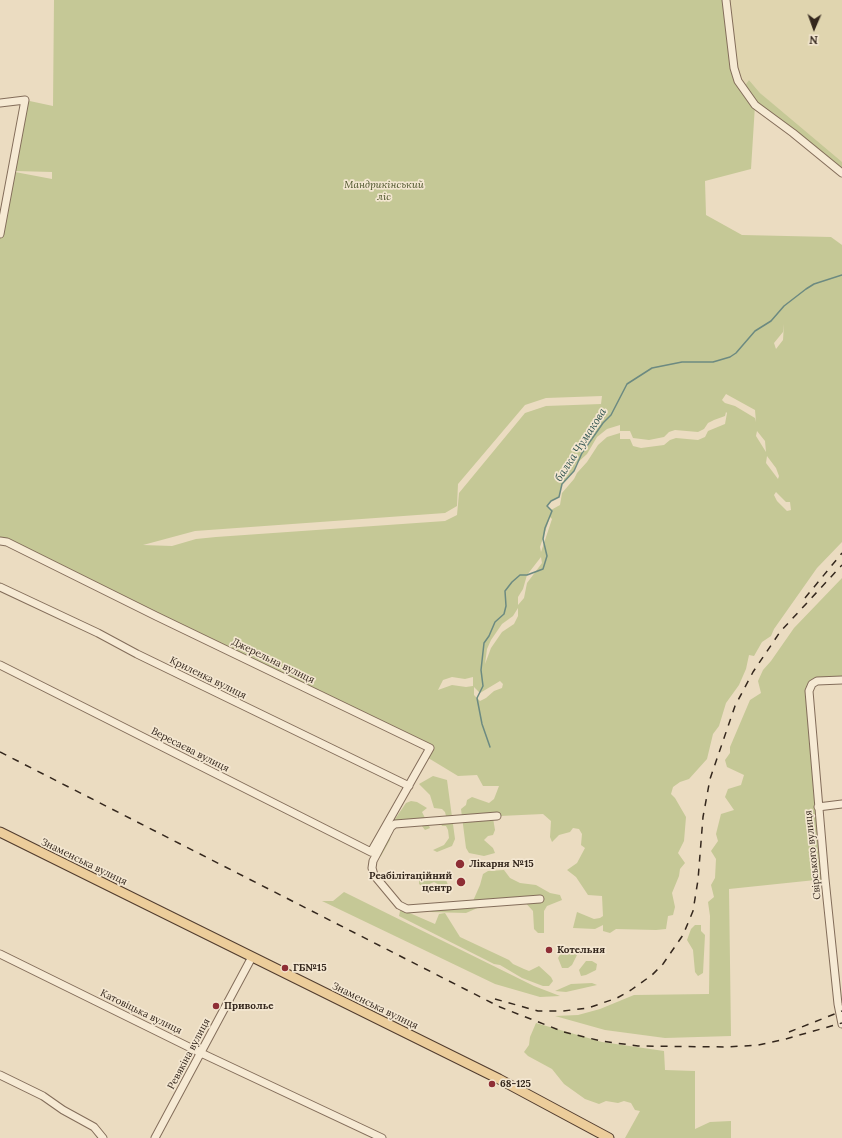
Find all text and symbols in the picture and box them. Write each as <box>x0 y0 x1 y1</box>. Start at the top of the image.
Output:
north arrow <box>794 8 834 48</box>
text: N <box>809 33 818 47</box>
park label: Мандрикінський ліс <box>344 179 424 202</box>
water label: балка Чумакова <box>552 406 610 484</box>
street label: Джерельна вулиця <box>230 636 316 686</box>
street label: Криленка вулиця <box>168 654 248 702</box>
street label: Вересаєва вулиця <box>149 725 231 775</box>
street label: Свірського вулиця <box>802 810 824 900</box>
street label: Знаменська вулиця <box>39 836 129 888</box>
marker: Лікарня №15 <box>454 858 466 870</box>
place label: Лікарня №15 <box>469 858 534 870</box>
place label: Реабілітаційний центр <box>369 870 452 894</box>
marker: Реабілітаційний центр <box>455 876 467 888</box>
place label: Котельня <box>557 944 605 956</box>
marker: Котельня <box>544 945 554 955</box>
place label: ГБ№15 <box>293 962 327 974</box>
marker: ГБ№15 <box>280 963 290 973</box>
street label: Знаменська вулиця <box>330 980 420 1032</box>
street label: Катовіцька вулиця <box>98 987 184 1037</box>
place label: Приволье <box>224 1000 274 1012</box>
marker: Приволье <box>211 1001 221 1011</box>
street label: Ревякіна вулиця <box>165 1016 213 1092</box>
place label: 68-125 <box>500 1078 531 1090</box>
marker: 68-125 <box>487 1079 497 1089</box>

